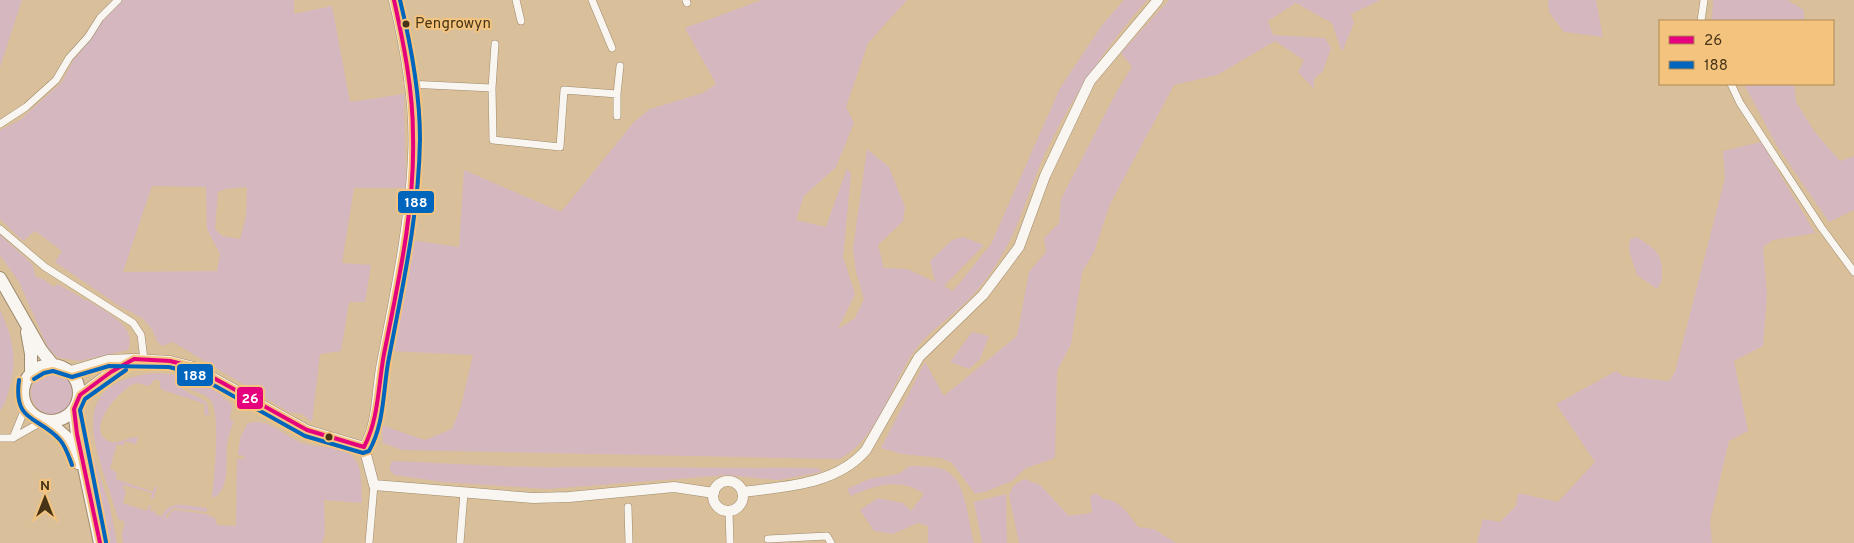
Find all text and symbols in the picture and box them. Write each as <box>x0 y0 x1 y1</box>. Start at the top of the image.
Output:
place label: Pengrowyn <box>415 15 491 34</box>
marker: Pengrowyn <box>401 19 411 29</box>
legend <box>1659 20 1834 85</box>
text: 26 <box>1704 32 1722 51</box>
text: 188 <box>1704 57 1728 76</box>
line badge: 188 <box>397 190 435 214</box>
text: 188 <box>404 195 428 212</box>
line badge: 188 <box>176 363 214 387</box>
text: 188 <box>183 368 207 385</box>
line badge: 26 <box>236 386 264 410</box>
text: 26 <box>241 391 259 408</box>
unlabelled marker <box>324 432 334 442</box>
north arrow <box>20 473 70 523</box>
text: N <box>40 478 50 495</box>

